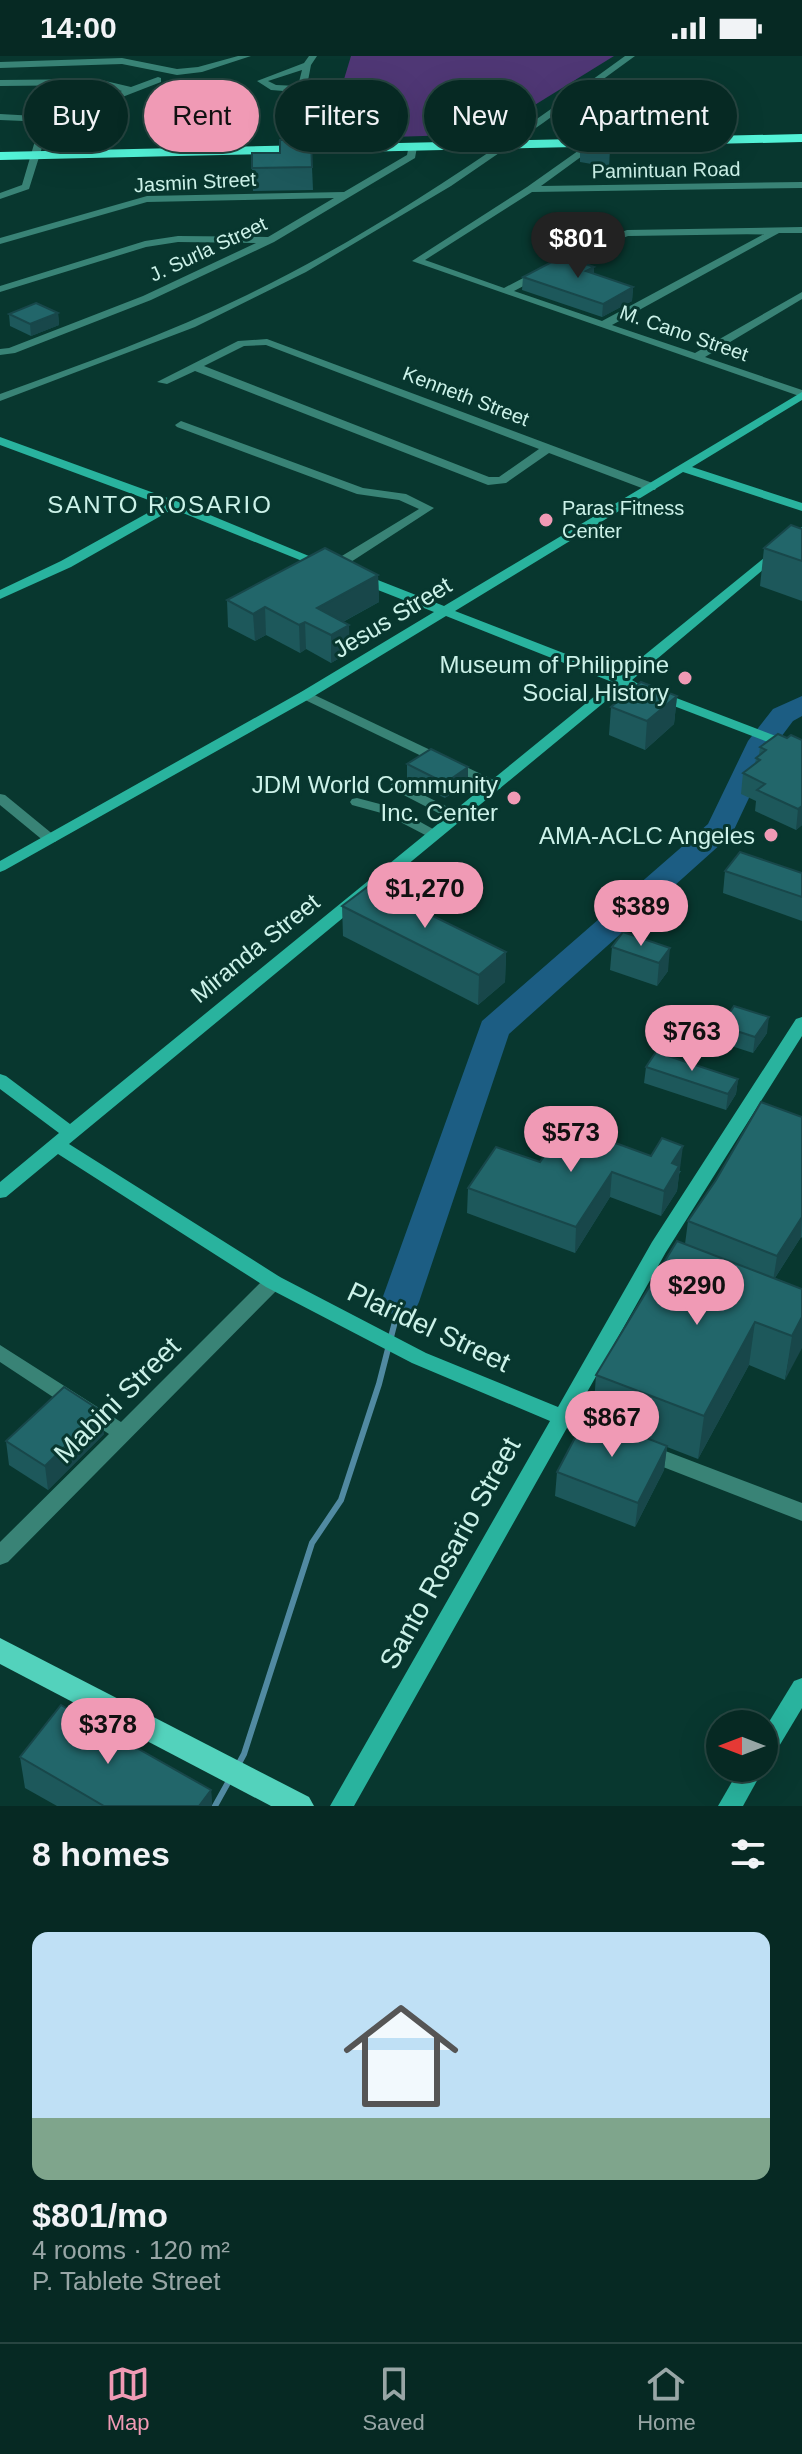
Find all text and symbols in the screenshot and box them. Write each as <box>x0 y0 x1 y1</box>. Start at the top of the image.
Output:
text: 14:00 <box>40 11 117 44</box>
chip: Buy <box>24 80 128 152</box>
chip: Rent <box>144 80 259 152</box>
chip: Filters <box>275 80 408 152</box>
chip: New <box>424 80 536 152</box>
chip: Apartment <box>552 80 737 152</box>
street label: Pamintuan Road <box>591 158 741 182</box>
street label: Jasmin Street <box>133 168 257 196</box>
street label: J. Surla Street <box>146 212 270 286</box>
pin: $801 <box>531 212 625 280</box>
text: $801 <box>549 223 607 253</box>
street label: M. Cano Street <box>617 301 752 365</box>
street label: Kenneth Street <box>400 362 533 430</box>
district label: SANTO ROSARIO <box>47 491 273 518</box>
place label: Paras Fitness Center <box>562 497 684 542</box>
marker: Paras Fitness Center <box>537 511 555 529</box>
street label: Jesus Street <box>328 571 456 663</box>
place label: Museum of Philippine Social History <box>440 651 669 706</box>
marker: Museum of Philippine Social History <box>676 669 694 687</box>
place label: JDM World Community Inc. Center <box>252 771 498 826</box>
marker: JDM World Community Inc. Center <box>505 789 523 807</box>
place label: AMA-ACLC Angeles <box>539 822 755 849</box>
marker: AMA-ACLC Angeles <box>762 826 780 844</box>
pin: $1,270 <box>360 862 490 930</box>
text: $1,270 <box>385 873 465 903</box>
pin: $389 <box>594 880 688 948</box>
street label: Miranda Street <box>185 888 325 1008</box>
text: $389 <box>612 891 670 921</box>
pin: $763 <box>645 1005 739 1073</box>
text: $763 <box>663 1016 721 1046</box>
pin: $573 <box>524 1106 618 1174</box>
text: $573 <box>542 1117 600 1147</box>
pin: $290 <box>650 1259 744 1327</box>
text: $290 <box>668 1270 726 1300</box>
street label: Plaridel Street <box>343 1276 515 1378</box>
street label: Mabini Street <box>48 1331 186 1469</box>
pin: $867 <box>565 1391 659 1459</box>
text: $867 <box>583 1402 641 1432</box>
street label: Santo Rosario Street <box>373 1432 527 1674</box>
pin: $378 <box>61 1698 155 1766</box>
text: $378 <box>79 1709 137 1739</box>
north arrow <box>706 1710 778 1782</box>
map controls <box>706 1710 778 1782</box>
icon: filters <box>726 1832 770 1876</box>
text: 8 homes <box>32 1835 170 1873</box>
icon: home <box>329 1984 473 2128</box>
text: $801/mo <box>32 2196 168 2234</box>
text: 4 rooms · 120 m² <box>32 2235 230 2265</box>
text: P. Tablete Street <box>32 2266 220 2296</box>
tab: Map <box>106 2362 150 2436</box>
tab: Saved <box>362 2362 425 2436</box>
tab: Home <box>637 2362 696 2436</box>

